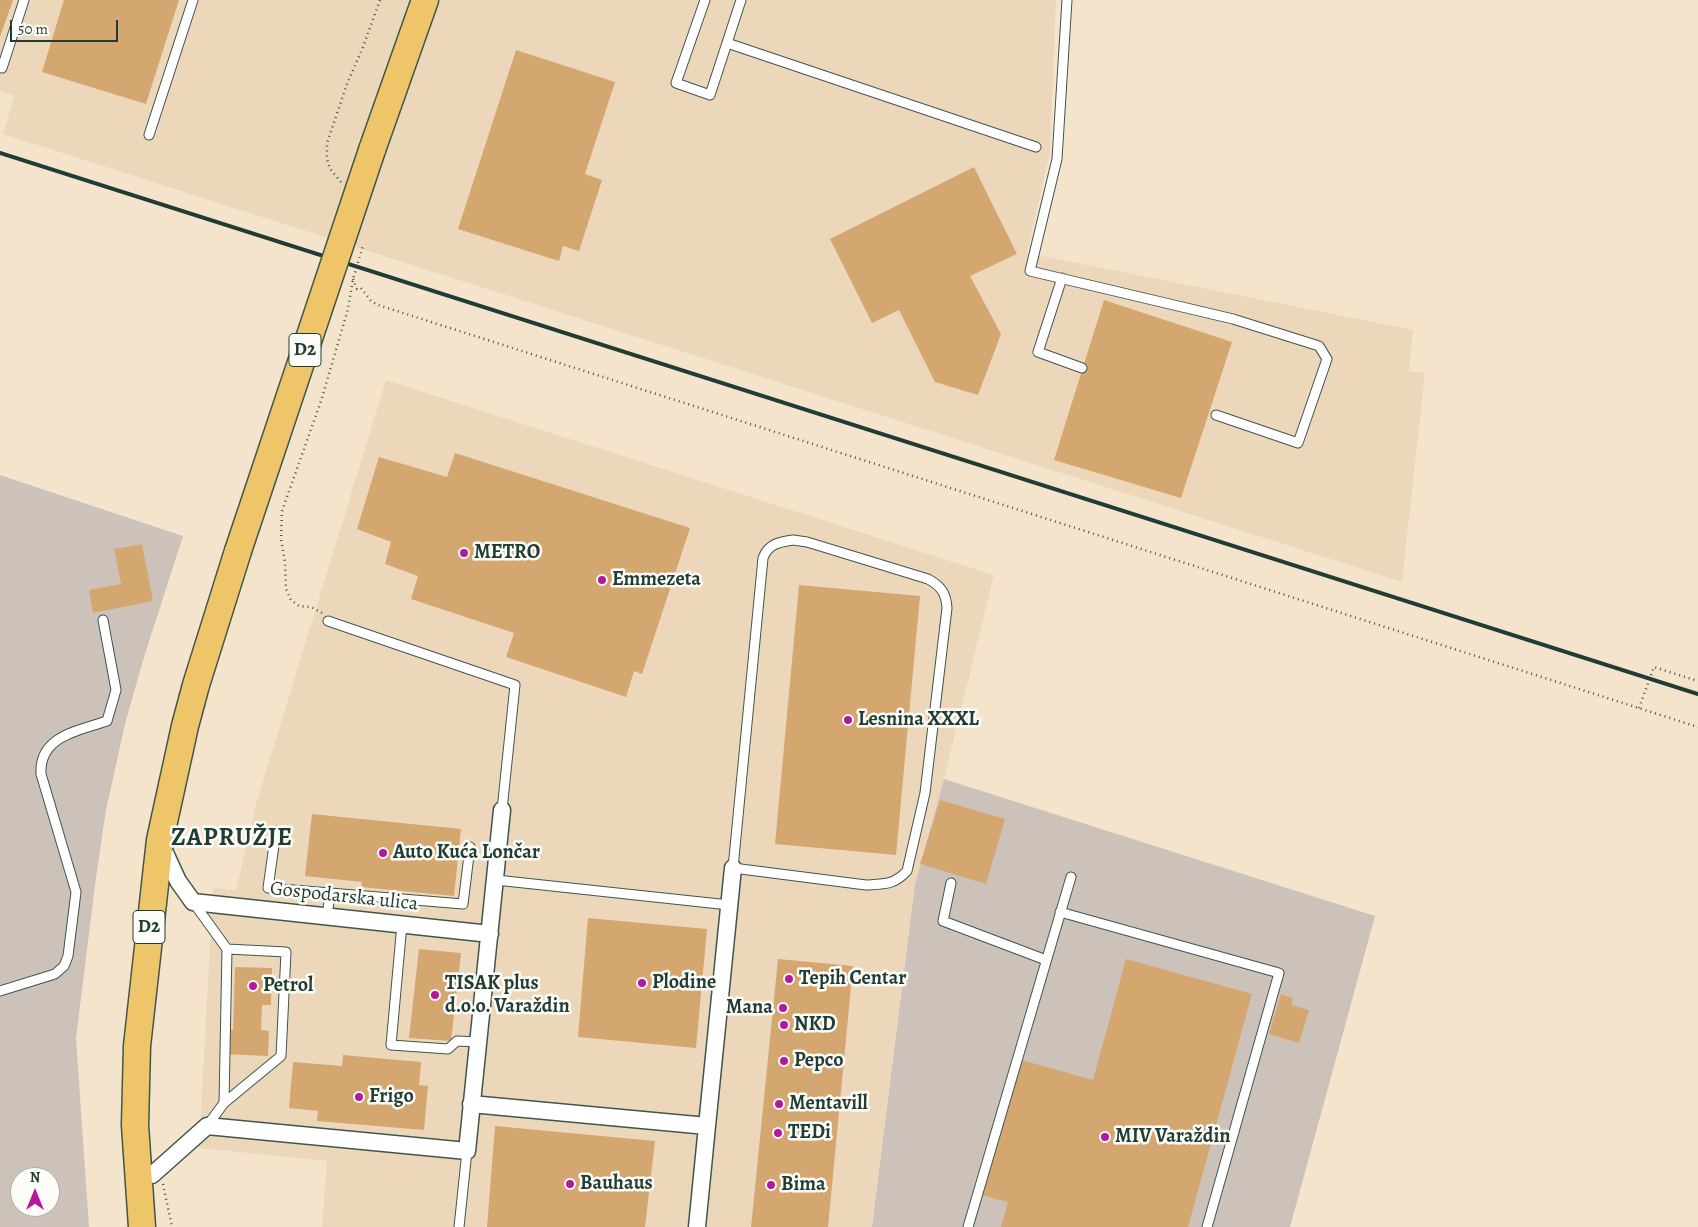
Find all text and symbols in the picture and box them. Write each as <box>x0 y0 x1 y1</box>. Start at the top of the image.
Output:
scale bar <box>12 10 120 42</box>
text: 50 m <box>18 19 48 39</box>
road number: D2 <box>289 334 321 366</box>
place label: METRO <box>474 541 540 565</box>
marker: METRO <box>458 547 470 559</box>
place label: Emmezeta <box>612 568 701 592</box>
marker: Emmezeta <box>596 574 608 586</box>
place label: Lesnina XXXL <box>858 708 979 732</box>
marker: Lesnina XXXL <box>842 714 854 726</box>
district label: ZAPRUŽJE <box>170 824 294 854</box>
place label: Auto Kuća Lončar <box>393 841 540 865</box>
marker: Auto Kuća Lončar <box>377 847 389 859</box>
street label: Gospodarska ulica <box>269 877 419 917</box>
road number: D2 <box>133 910 165 944</box>
place label: Tepih Centar <box>799 967 907 991</box>
place label: Plodine <box>652 971 716 995</box>
place label: TISAK plus d.o.o. Varaždin <box>445 972 570 1019</box>
marker: Tepih Centar <box>783 973 795 985</box>
place label: Petrol <box>263 974 313 998</box>
marker: Plodine <box>636 977 648 989</box>
marker: Petrol <box>247 980 259 992</box>
marker: TISAK plus d.o.o. Varaždin <box>429 989 441 1001</box>
place label: Mana <box>726 996 773 1020</box>
marker: Mana <box>777 1002 789 1014</box>
place label: NKD <box>794 1013 836 1037</box>
marker: NKD <box>778 1019 790 1031</box>
place label: Pepco <box>794 1049 843 1073</box>
marker: Pepco <box>778 1055 790 1067</box>
place label: Frigo <box>369 1085 414 1109</box>
marker: Frigo <box>353 1091 365 1103</box>
place label: Mentavill <box>789 1092 868 1116</box>
marker: Mentavill <box>773 1098 785 1110</box>
place label: TEDi <box>788 1121 831 1145</box>
place label: MIV Varaždin <box>1115 1125 1230 1149</box>
marker: TEDi <box>772 1127 784 1139</box>
marker: MIV Varaždin <box>1099 1131 1111 1143</box>
north arrow <box>10 1167 60 1217</box>
text: N <box>30 1168 40 1187</box>
place label: Bauhaus <box>580 1172 653 1196</box>
place label: Bima <box>781 1173 826 1197</box>
marker: Bauhaus <box>564 1178 576 1190</box>
marker: Bima <box>765 1179 777 1191</box>

